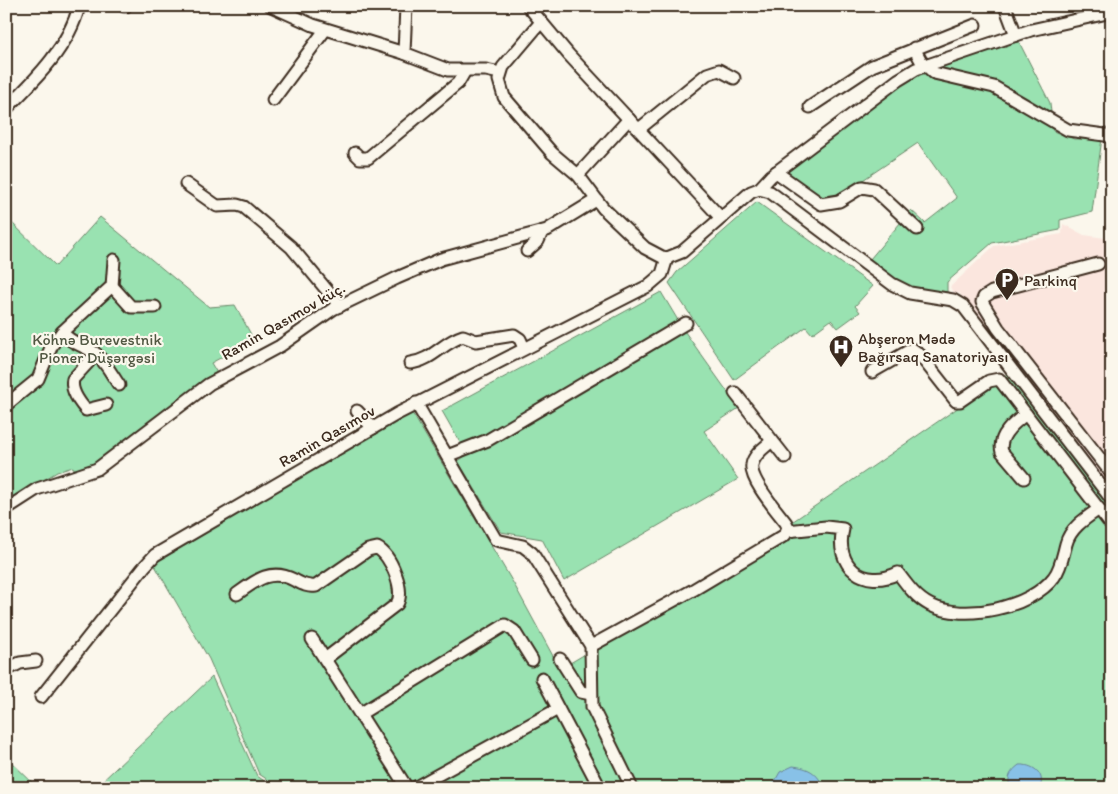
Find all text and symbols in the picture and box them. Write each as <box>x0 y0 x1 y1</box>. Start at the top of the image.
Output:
parking icon: Parkinq <box>994 267 1020 301</box>
place label: Parkinq <box>1024 271 1077 290</box>
street label: Ramin Qasımov küç. <box>218 278 348 364</box>
place label: Abşeron Mədə Bağırsaq Sanatoriyası <box>858 329 1008 366</box>
park label: Köhnə Burevestnik Pioner Düşərgəsi <box>32 330 162 367</box>
hospital icon: Abşeron Mədə Bağırsaq Sanatoriyası <box>828 334 854 368</box>
street label: Ramin Qasımov <box>276 401 379 471</box>

